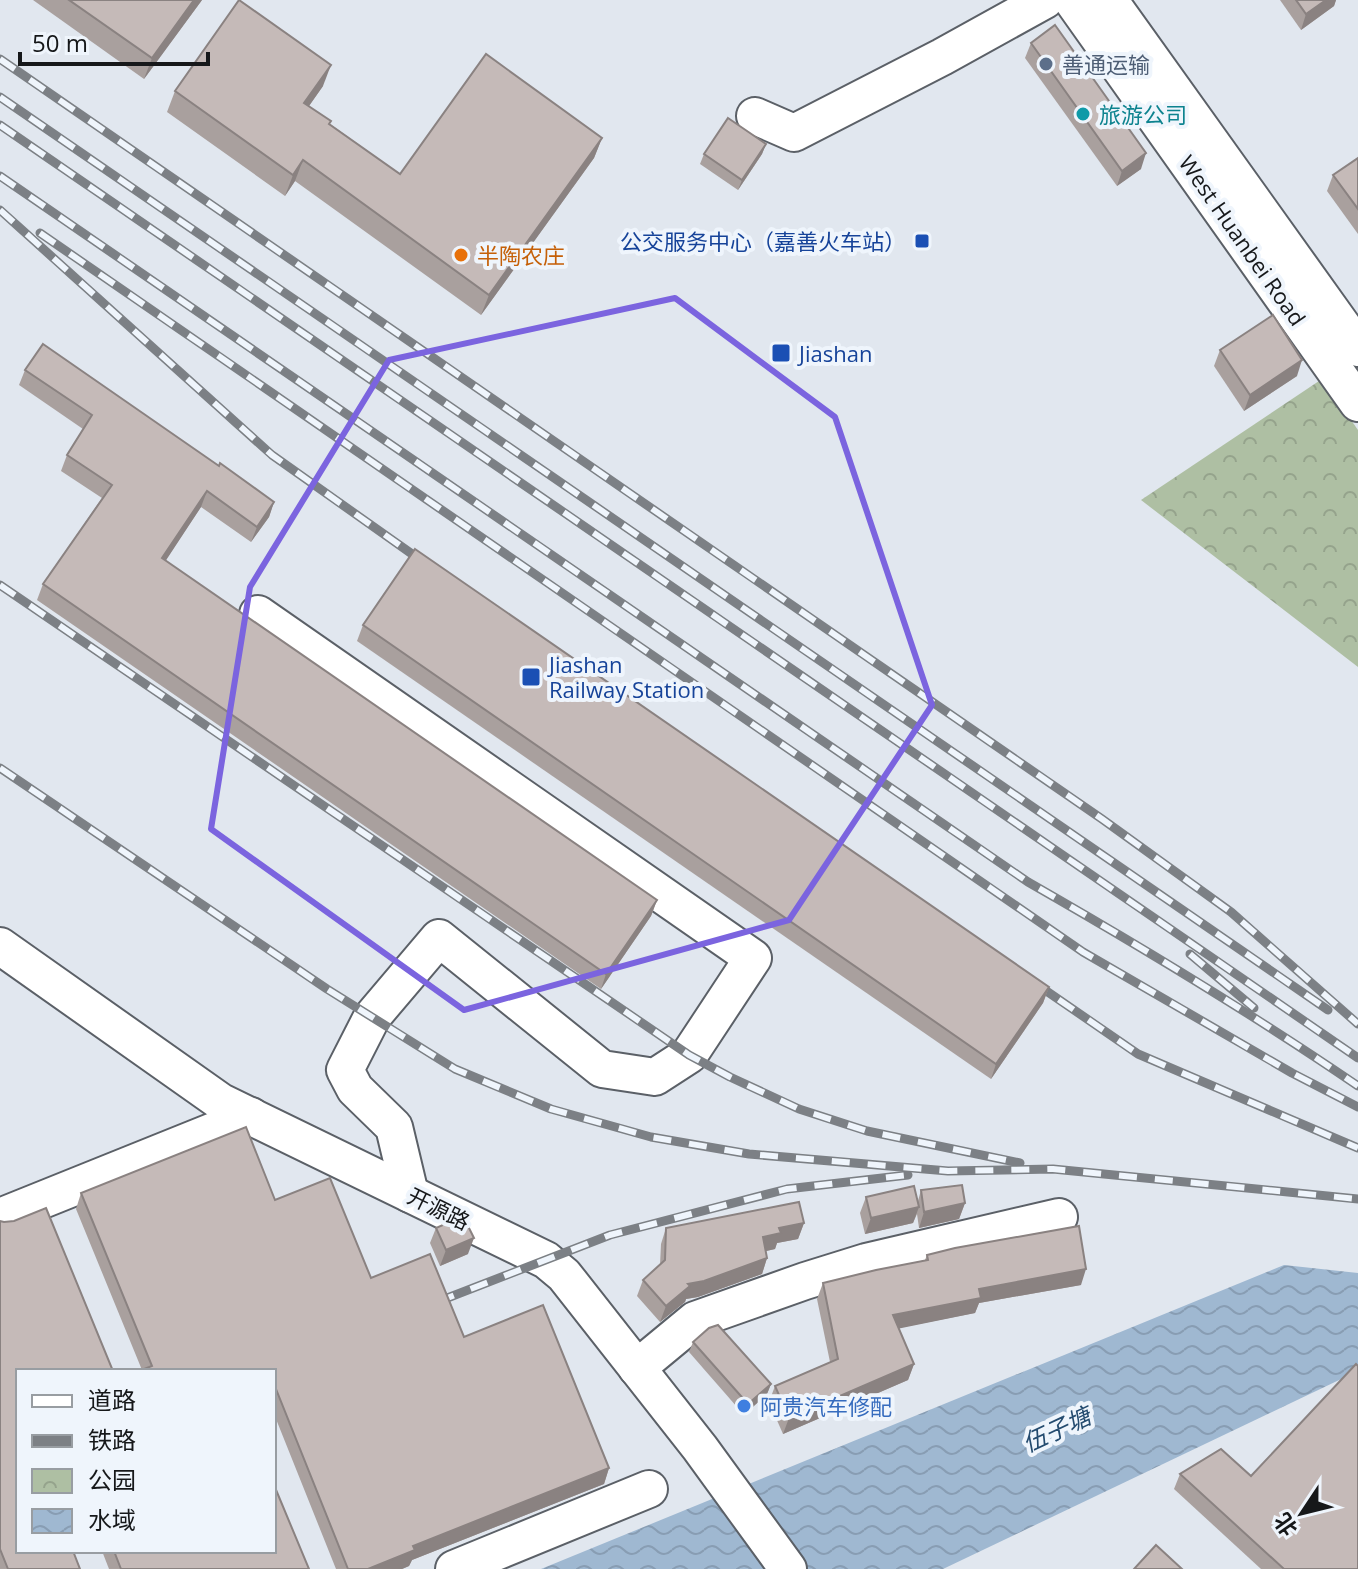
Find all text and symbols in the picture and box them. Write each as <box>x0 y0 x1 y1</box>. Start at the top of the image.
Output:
scale bar <box>20 16 208 66</box>
text: 50 m <box>32 26 88 59</box>
place label: 善通运输 <box>1062 49 1150 79</box>
marker: 善通运输 <box>1037 55 1055 73</box>
place label: 旅游公司 <box>1099 99 1187 129</box>
marker: 旅游公司 <box>1074 105 1092 123</box>
street label: West Huanbei Road <box>1173 149 1313 331</box>
place label: 公交服务中心（嘉善火车站） <box>620 226 906 256</box>
marker: 公交服务中心（嘉善火车站） <box>913 232 931 250</box>
place label: 半陶农庄 <box>477 240 565 270</box>
marker: 半陶农庄 <box>452 246 470 264</box>
place label: Jiashan <box>797 338 872 368</box>
marker: Jiashan <box>770 342 792 364</box>
place label: Jiashan Railway Station <box>547 649 704 704</box>
marker: Jiashan Railway Station <box>520 666 542 688</box>
street label: 开源路 <box>403 1180 475 1236</box>
legend <box>16 1369 276 1553</box>
text: 道路 <box>88 1383 136 1416</box>
place label: 阿贵汽车修配 <box>760 1391 892 1421</box>
marker: 阿贵汽车修配 <box>735 1397 753 1415</box>
water label: 伍子塘 <box>1016 1397 1099 1459</box>
text: 铁路 <box>88 1423 136 1456</box>
text: 公园 <box>88 1463 136 1496</box>
north arrow <box>1262 1473 1342 1553</box>
text: 水域 <box>88 1503 136 1536</box>
text: 北 <box>1266 1507 1303 1543</box>

